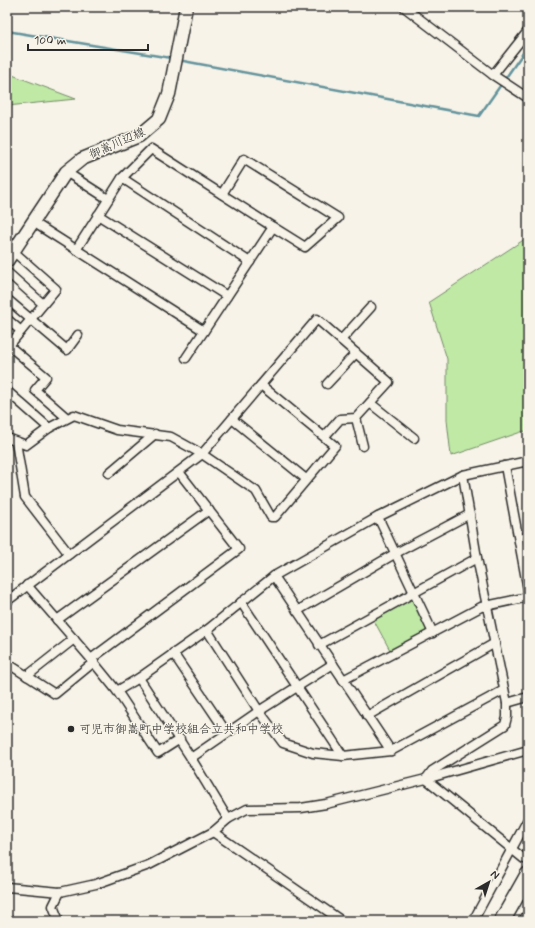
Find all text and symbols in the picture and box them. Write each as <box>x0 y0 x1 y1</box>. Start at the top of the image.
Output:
scale bar <box>28 26 148 52</box>
text: 100 m <box>34 33 66 49</box>
street label: 御嵩川辺線 <box>87 124 148 163</box>
place label: 可児市御嵩町中学校組合立共和中学校 <box>79 722 283 738</box>
marker: 可児市御嵩町中学校組合立共和中学校 <box>66 724 76 734</box>
north arrow <box>469 862 509 902</box>
text: N <box>487 867 502 883</box>

